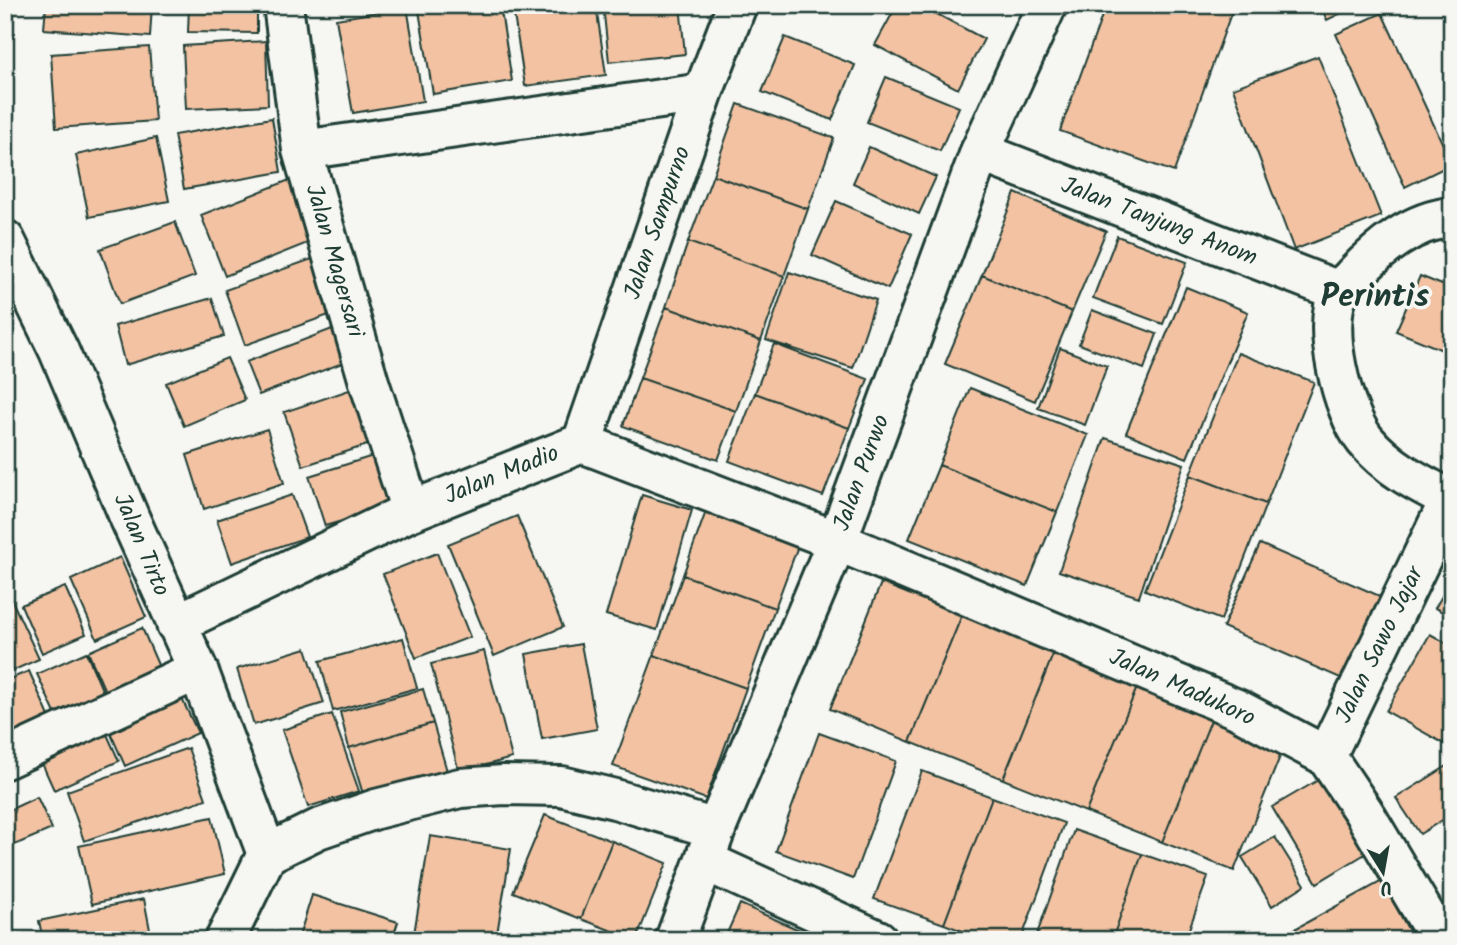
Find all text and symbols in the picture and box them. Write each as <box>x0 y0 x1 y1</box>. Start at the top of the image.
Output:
street label: Jalan Sampurno <box>614 141 702 305</box>
street label: Jalan Tanjung Anom <box>1055 167 1263 277</box>
street label: Jalan Magersari <box>294 180 375 343</box>
district label: Perintis <box>1321 272 1429 323</box>
street label: Jalan Purwo <box>823 409 901 537</box>
street label: Jalan Madio <box>439 434 565 516</box>
street label: Jalan Tirto <box>102 487 180 603</box>
street label: Jalan Sawo Jajar <box>1325 558 1436 730</box>
street label: Jalan Madukoro <box>1102 638 1262 738</box>
north arrow <box>1348 836 1418 906</box>
text: U <box>1377 871 1394 903</box>

